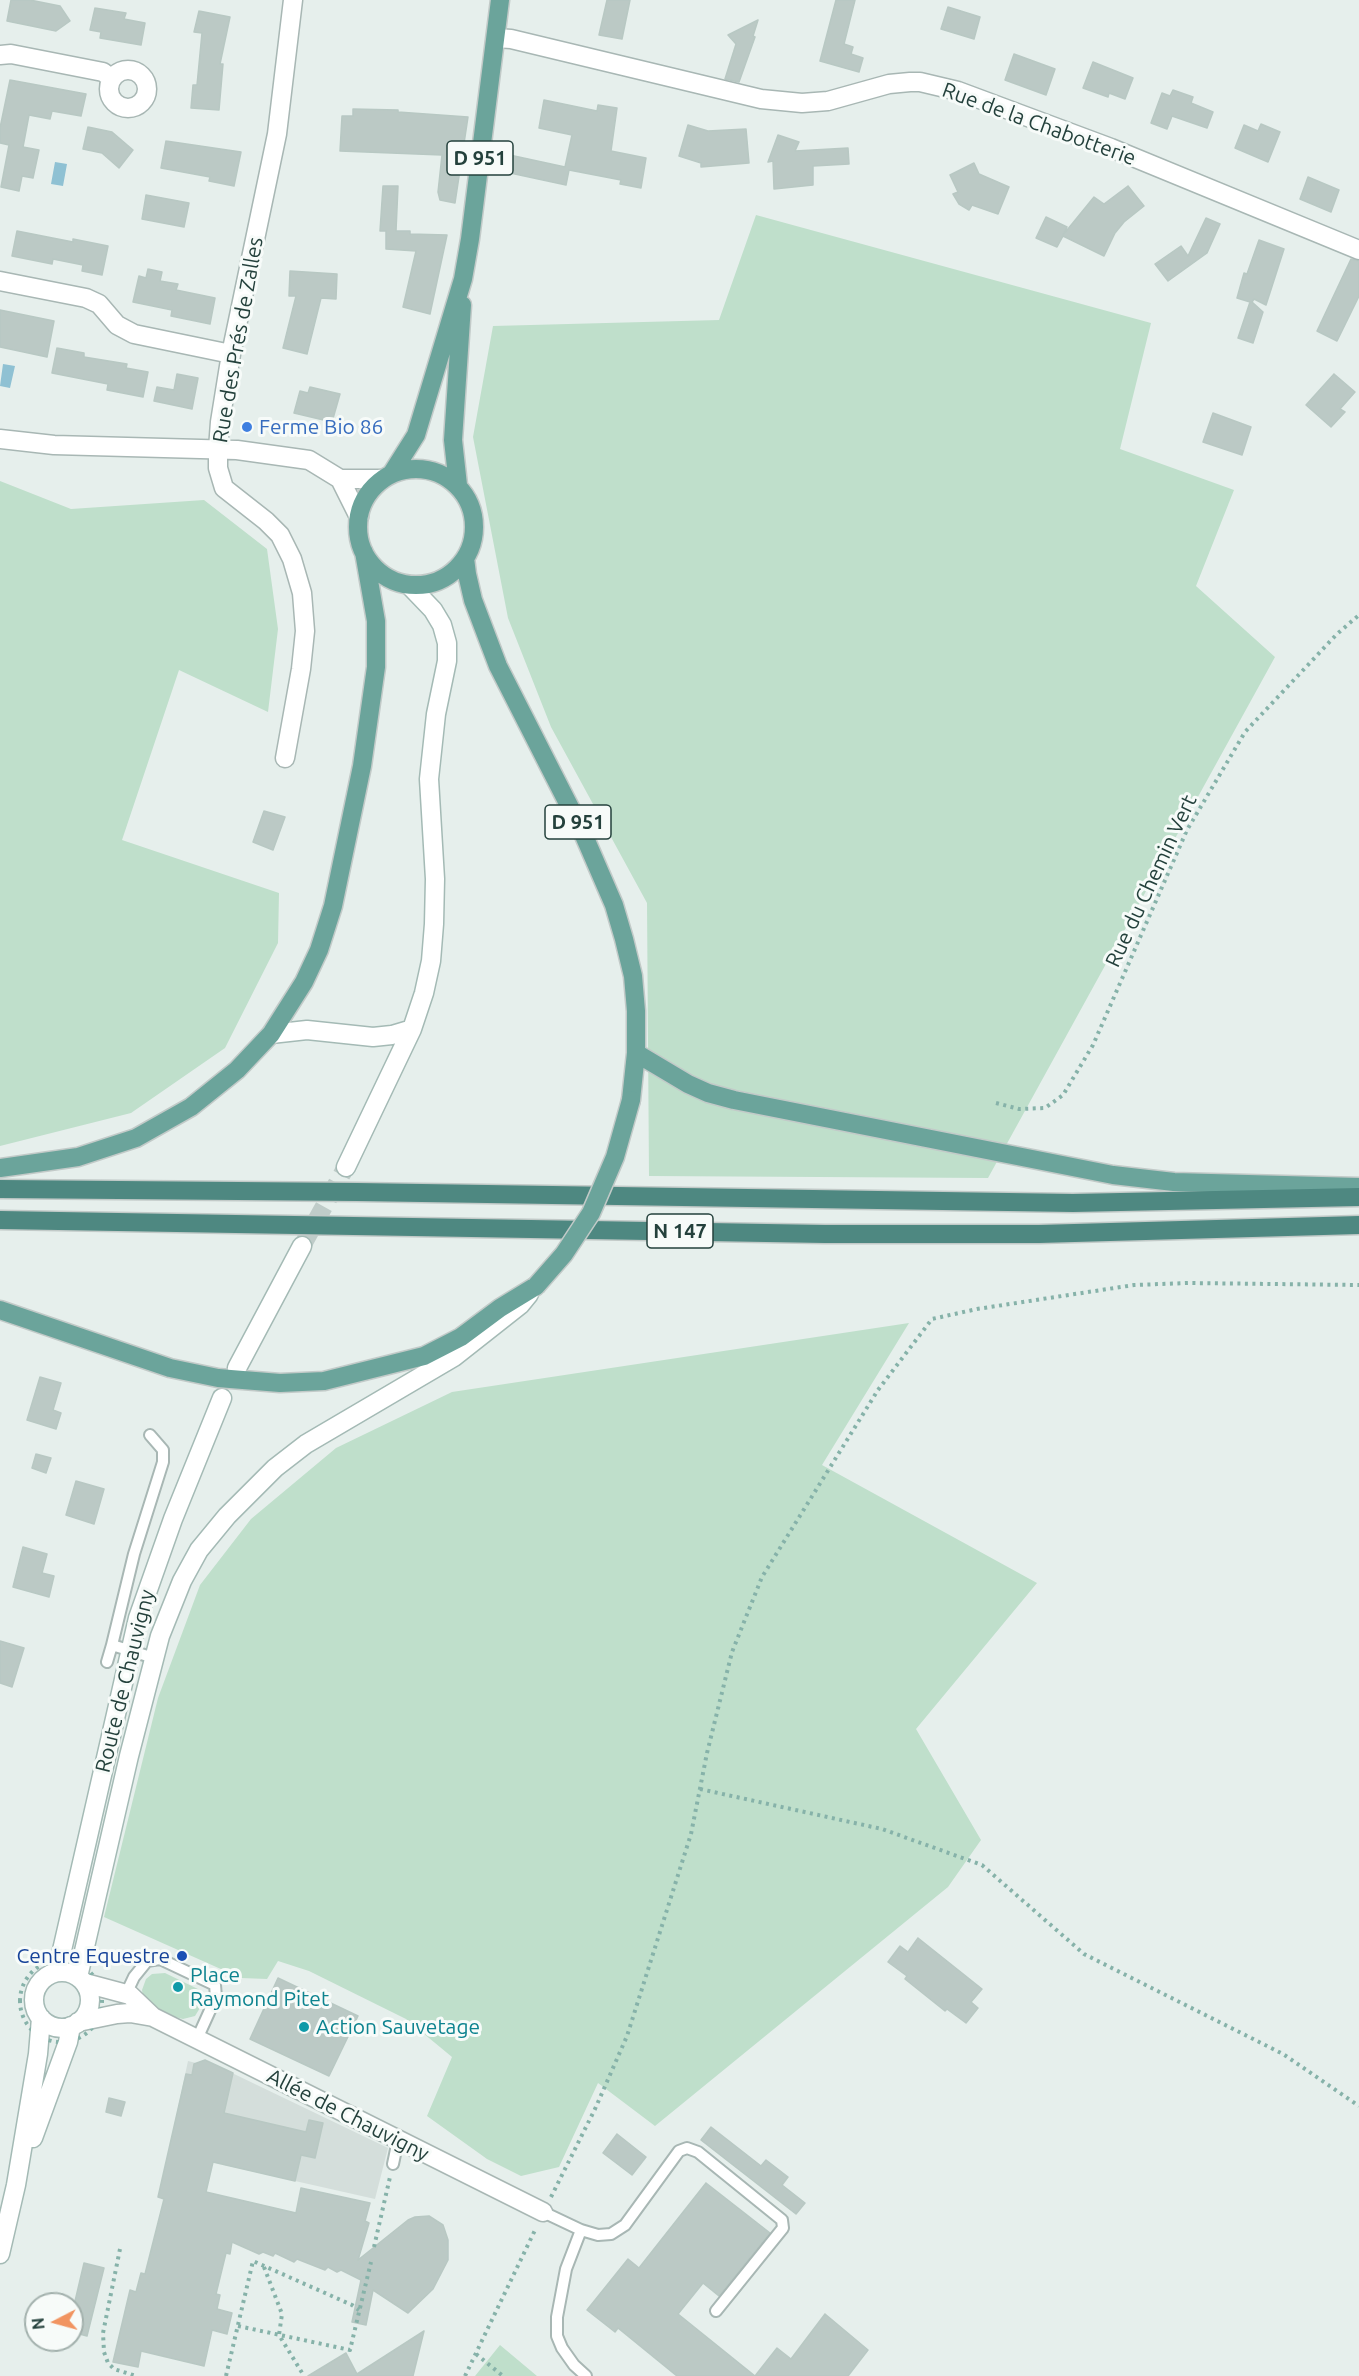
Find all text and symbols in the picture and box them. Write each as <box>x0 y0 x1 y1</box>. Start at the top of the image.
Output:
street label: Rue de la Chabotterie <box>939 77 1139 171</box>
road number: D 951 <box>447 141 513 175</box>
street label: Rue des Prés de Zalles <box>207 235 269 445</box>
place label: Ferme Bio 86 <box>259 414 383 440</box>
marker: Ferme Bio 86 <box>240 420 254 434</box>
street label: Rue du Chemin Vert <box>1100 791 1202 971</box>
road number: D 951 <box>545 805 611 839</box>
road number: N 147 <box>647 1214 713 1248</box>
street label: Route de Chauvigny <box>90 1587 160 1775</box>
place label: Centre Equestre <box>16 1943 170 1969</box>
marker: Centre Equestre <box>175 1949 189 1963</box>
place label: Place Raymond Pitet <box>190 1962 329 2012</box>
marker: Place Raymond Pitet <box>171 1980 185 1994</box>
place label: Action Sauvetage <box>316 2014 480 2040</box>
marker: Action Sauvetage <box>297 2020 311 2034</box>
street label: Allée de Chauvigny <box>263 2063 433 2167</box>
north arrow <box>24 2292 84 2352</box>
text: N <box>29 2317 48 2331</box>

